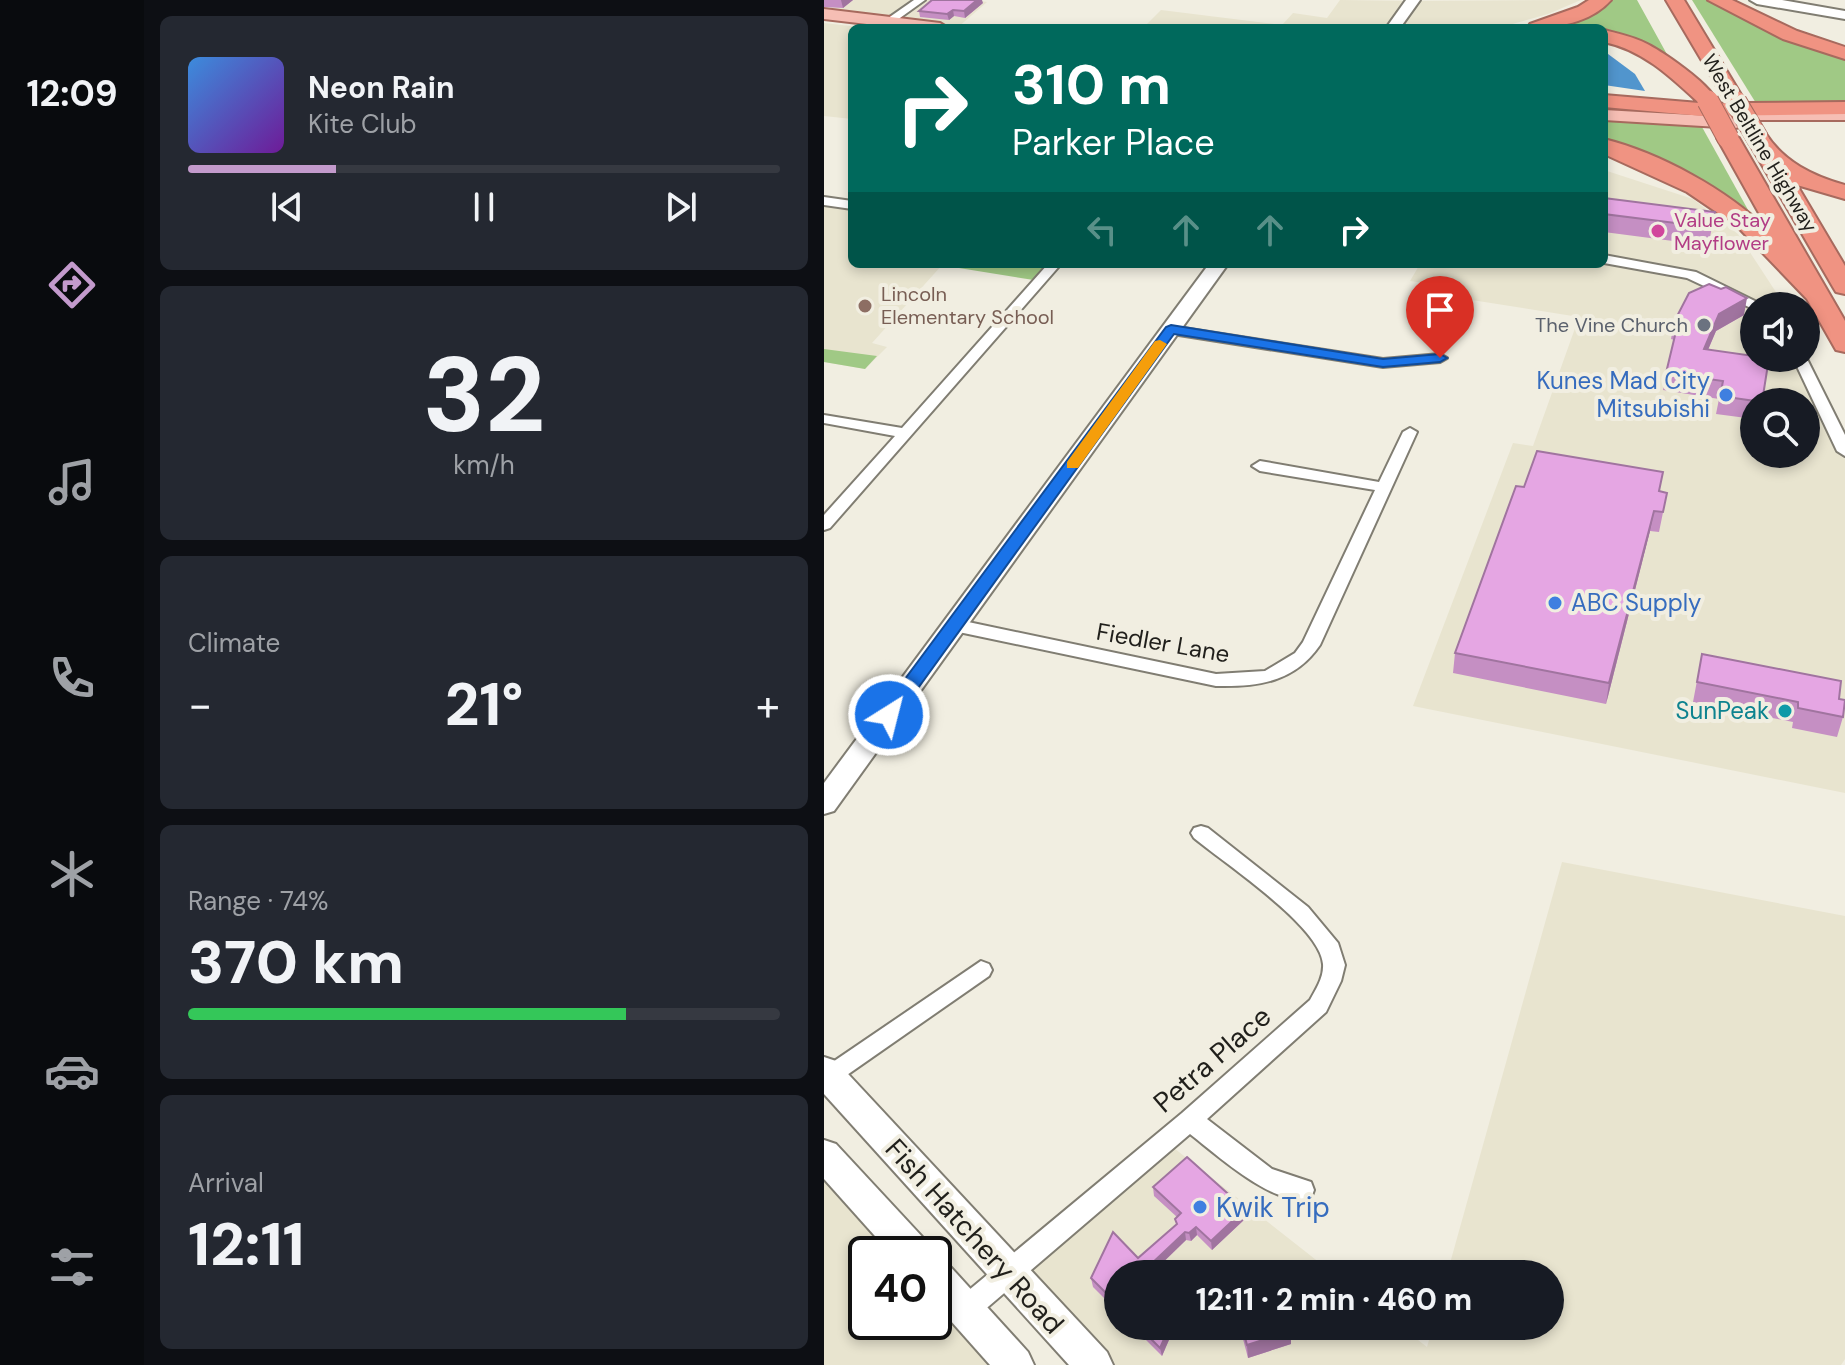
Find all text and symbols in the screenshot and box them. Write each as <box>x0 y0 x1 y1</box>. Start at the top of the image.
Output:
text: 310 m <box>1012 48 1171 121</box>
street label: West Beltline Highway <box>1697 49 1823 237</box>
icon: right <box>880 56 984 160</box>
text: Neon Rain <box>308 68 454 107</box>
text: 12:09 <box>26 70 118 117</box>
text: Kite Club <box>308 107 417 141</box>
text: Parker Place <box>1012 119 1215 166</box>
icon: previous <box>265 185 309 229</box>
icon: pause <box>462 185 506 229</box>
icon: next <box>659 185 703 229</box>
place label: Value Stay Mayflower <box>1674 207 1771 256</box>
icon: left <box>1080 208 1124 252</box>
icon: ahead <box>1164 208 1208 252</box>
icon: ahead <box>1248 208 1292 252</box>
icon: right <box>1332 208 1376 252</box>
marker: Value Stay Mayflower <box>1649 222 1667 240</box>
icon: directions <box>44 257 100 313</box>
pin <box>1406 276 1474 358</box>
place label: Lincoln Elementary School <box>881 281 1054 330</box>
icon: arrive <box>1418 288 1462 332</box>
map controls <box>1740 292 1820 468</box>
button: sound <box>1740 292 1820 372</box>
marker: Lincoln Elementary School <box>856 297 874 315</box>
place label: The Vine Church <box>1535 312 1688 338</box>
marker: The Vine Church <box>1695 316 1713 334</box>
text: 32 <box>423 328 545 463</box>
place label: Kunes Mad City Mitsubishi <box>1536 365 1710 424</box>
marker: Kunes Mad City Mitsubishi <box>1717 386 1735 404</box>
button: search <box>1740 388 1820 468</box>
text: km/h <box>453 448 515 482</box>
icon: music <box>44 454 100 510</box>
place label: ABC Supply <box>1571 587 1701 618</box>
marker: ABC Supply <box>1546 594 1564 612</box>
street label: Fiedler Lane <box>1094 616 1232 669</box>
text: Climate <box>188 626 280 660</box>
icon: phone <box>44 650 100 706</box>
text: 21° <box>445 665 523 744</box>
position arrow <box>847 673 931 757</box>
text: − <box>188 676 212 734</box>
text: + <box>756 676 780 734</box>
place label: SunPeak <box>1676 695 1769 726</box>
marker: SunPeak <box>1776 702 1794 720</box>
icon: climate <box>44 846 100 902</box>
text: Range · 74% <box>188 884 328 918</box>
text: 370 km <box>188 923 404 1002</box>
street label: Petra Place <box>1146 998 1279 1121</box>
icon: car <box>44 1043 100 1099</box>
street label: Fish Hatchery Road <box>877 1131 1072 1342</box>
text: Arrival <box>188 1166 264 1200</box>
place label: Kwik Trip <box>1216 1189 1330 1226</box>
marker: Kwik Trip <box>1191 1198 1209 1216</box>
text: 12:11 <box>188 1205 305 1284</box>
speed limit sign: 40 <box>848 1236 952 1340</box>
icon: filters <box>44 1239 100 1295</box>
text: 12:11 · 2 min · 460 m <box>1196 1280 1472 1319</box>

